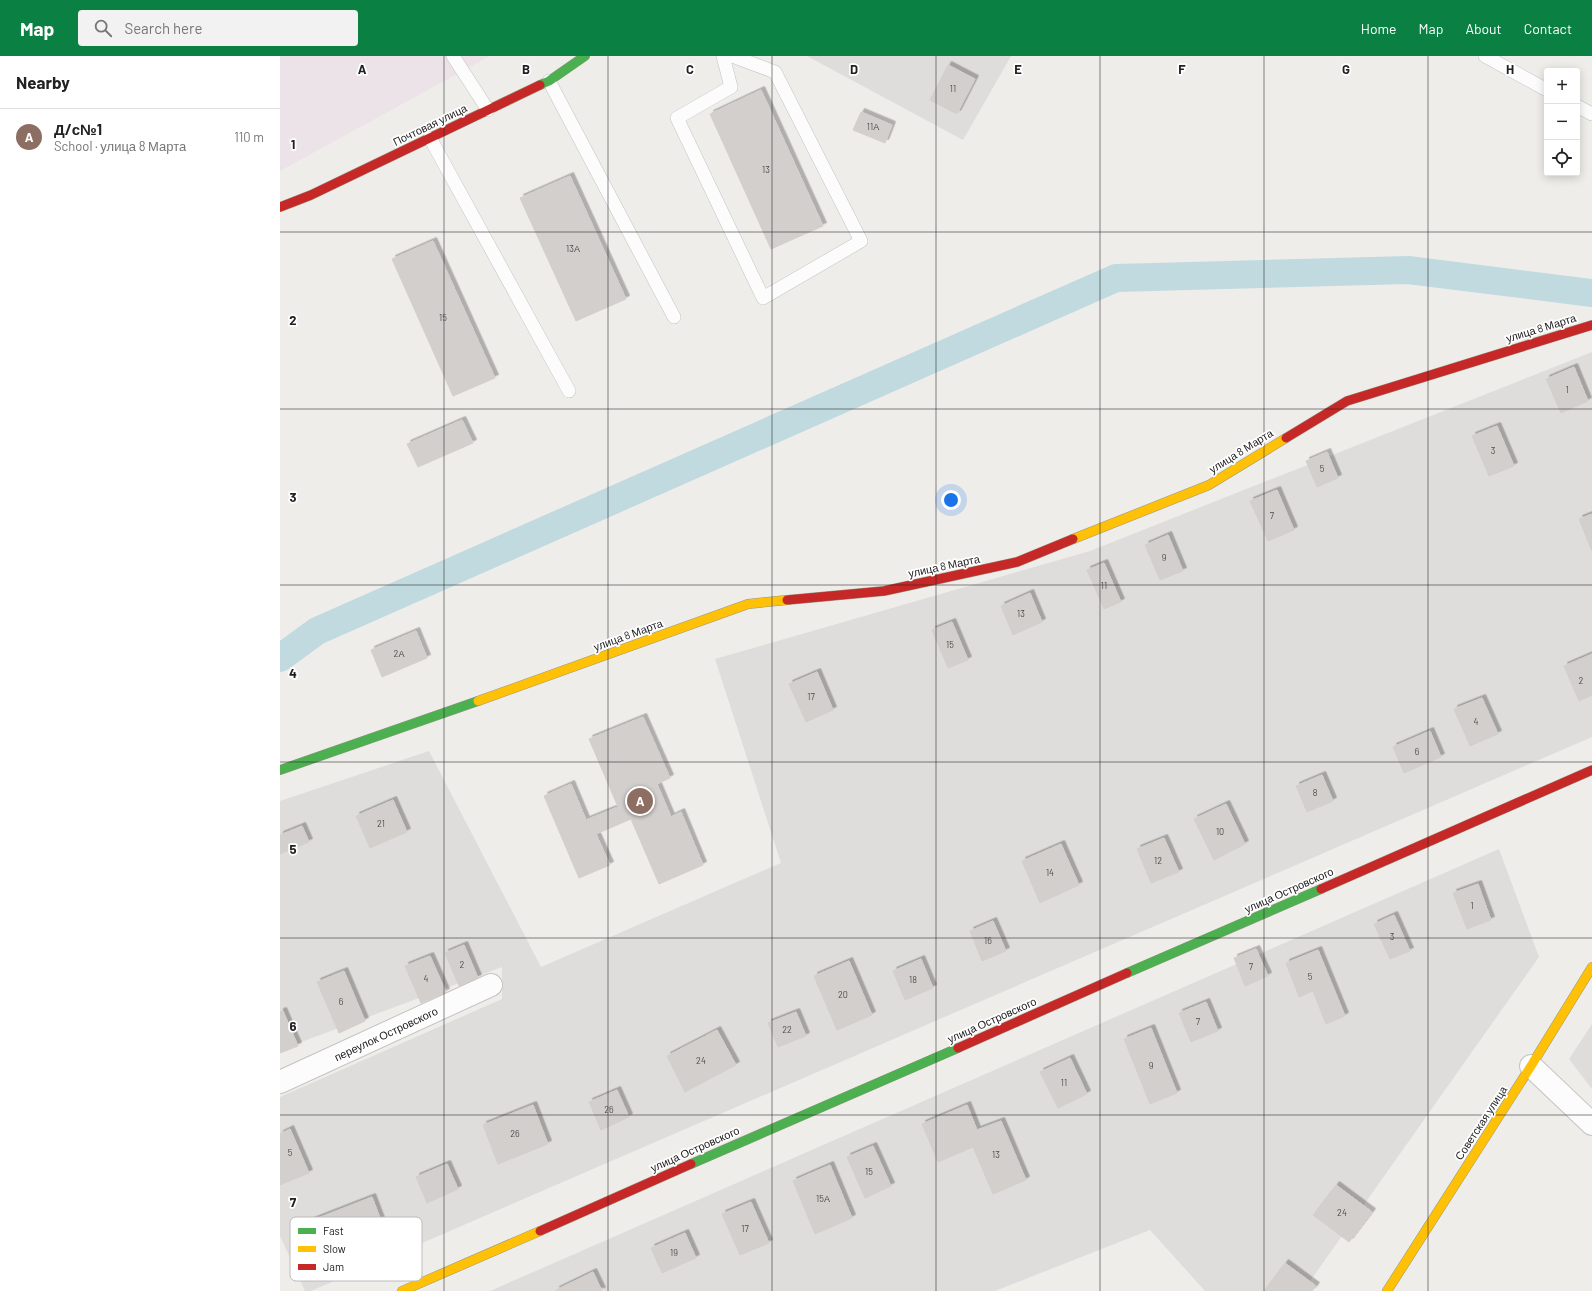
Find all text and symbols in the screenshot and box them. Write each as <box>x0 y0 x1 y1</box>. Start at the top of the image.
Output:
search box <box>78 10 358 46</box>
text: Map <box>20 17 54 40</box>
icon: search <box>92 17 114 39</box>
text: Search here <box>124 19 202 37</box>
text: Home <box>1361 20 1397 37</box>
text: Map <box>1419 20 1443 37</box>
text: About <box>1465 20 1502 37</box>
text: Contact <box>1524 20 1572 37</box>
text: A <box>358 61 367 77</box>
text: B <box>522 61 530 77</box>
text: C <box>686 61 694 77</box>
text: D <box>850 61 858 77</box>
text: E <box>1014 61 1022 77</box>
text: F <box>1178 61 1186 77</box>
text: G <box>1342 61 1350 77</box>
text: H <box>1506 61 1514 77</box>
map controls <box>1544 68 1580 176</box>
button: + <box>1544 68 1580 104</box>
text: Nearby <box>16 72 70 92</box>
house number: 11 <box>950 83 956 94</box>
street label: Почтовая улица <box>391 101 470 148</box>
button: − <box>1544 104 1580 140</box>
text: Д/с№1 <box>54 120 102 138</box>
house number: 11А <box>867 121 879 132</box>
text: A <box>25 129 33 145</box>
text: 110 m <box>234 129 264 145</box>
text: 1 <box>291 136 295 152</box>
text: School · улица 8 Марта <box>54 138 186 154</box>
button: locate <box>1544 140 1580 176</box>
house number: 13 <box>762 164 770 175</box>
house number: 13А <box>566 243 580 254</box>
street label: улица 8 Марта <box>1504 310 1578 344</box>
text: 2 <box>289 312 297 328</box>
house number: 15 <box>439 312 447 323</box>
house number: 1 <box>1565 384 1569 395</box>
street label: улица 8 Марта <box>1206 425 1276 475</box>
house number: 3 <box>1491 445 1496 456</box>
house number: 5 <box>1320 463 1325 474</box>
text: 3 <box>289 489 297 505</box>
your location <box>941 490 961 510</box>
house number: 7 <box>1270 510 1275 521</box>
street label: улица 8 Марта <box>907 551 982 579</box>
house number: 9 <box>1162 552 1167 563</box>
house number: 11 <box>1101 580 1107 591</box>
house number: 13 <box>1017 608 1025 619</box>
street label: улица 8 Марта <box>591 616 665 653</box>
house number: 15 <box>946 639 954 650</box>
house number: 2А <box>394 648 404 659</box>
text: 4 <box>289 665 297 681</box>
house number: 2 <box>1579 675 1584 686</box>
house number: 17 <box>807 691 815 702</box>
house number: 4 <box>1474 716 1479 727</box>
house number: 6 <box>1415 746 1420 757</box>
pin: A <box>627 786 653 816</box>
house number: 8 <box>1313 787 1318 798</box>
house number: 21 <box>377 818 385 829</box>
house number: 10 <box>1216 826 1224 837</box>
text: 5 <box>289 841 297 857</box>
house number: 12 <box>1154 855 1162 866</box>
street label: улица Островского <box>1242 864 1335 915</box>
house number: 14 <box>1046 867 1054 878</box>
house number: 1 <box>1470 900 1474 911</box>
house number: 3 <box>1390 931 1395 942</box>
house number: 16 <box>984 935 992 946</box>
house number: 2 <box>460 959 465 970</box>
house number: 7 <box>1249 961 1254 972</box>
house number: 5 <box>1308 971 1313 982</box>
house number: 4 <box>424 973 429 984</box>
house number: 18 <box>909 974 917 985</box>
house number: 20 <box>838 989 848 1000</box>
street label: улица Островского <box>945 994 1038 1045</box>
house number: 6 <box>339 996 344 1007</box>
street label: переулок Островского <box>332 1004 440 1063</box>
house number: 7 <box>1196 1016 1201 1027</box>
text: 6 <box>290 1018 297 1034</box>
house number: 22 <box>782 1024 792 1035</box>
house number: 24 <box>696 1055 706 1066</box>
house number: 9 <box>1149 1060 1154 1071</box>
house number: 11 <box>1061 1077 1067 1088</box>
street label: Советская улица <box>1452 1083 1510 1162</box>
house number: 26 <box>604 1104 614 1115</box>
street label: улица Островского <box>648 1123 741 1174</box>
house number: 26 <box>510 1128 520 1139</box>
house number: 5 <box>288 1147 293 1158</box>
house number: 13 <box>992 1149 1000 1160</box>
house number: 15 <box>865 1166 873 1177</box>
house number: 15А <box>816 1193 830 1204</box>
text: 7 <box>290 1194 297 1210</box>
house number: 24 <box>1337 1207 1347 1218</box>
legend <box>290 1217 422 1281</box>
house number: 17 <box>741 1223 749 1234</box>
text: Fast <box>323 1224 344 1237</box>
text: Slow <box>323 1242 346 1255</box>
house number: 19 <box>670 1247 678 1258</box>
text: Jam <box>323 1260 344 1273</box>

